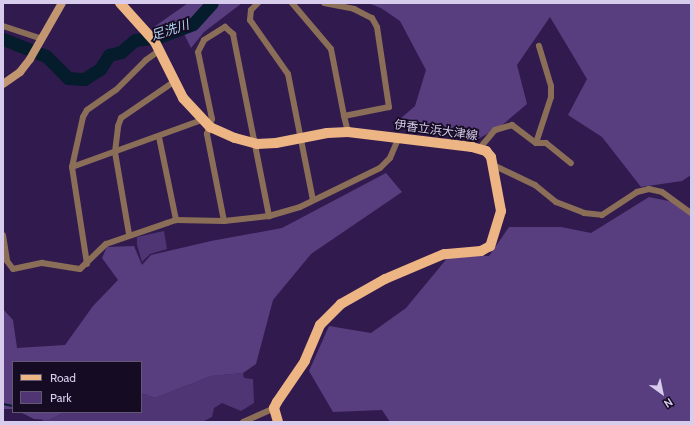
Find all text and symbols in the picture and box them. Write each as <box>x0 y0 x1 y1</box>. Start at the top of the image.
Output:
water label: 足洗川 <box>149 17 191 43</box>
street label: 伊香立浜大津線 <box>393 117 479 143</box>
legend <box>12 361 142 413</box>
text: Road <box>50 370 76 385</box>
north arrow <box>642 373 682 413</box>
text: Park <box>50 390 72 405</box>
text: N <box>661 395 676 411</box>

